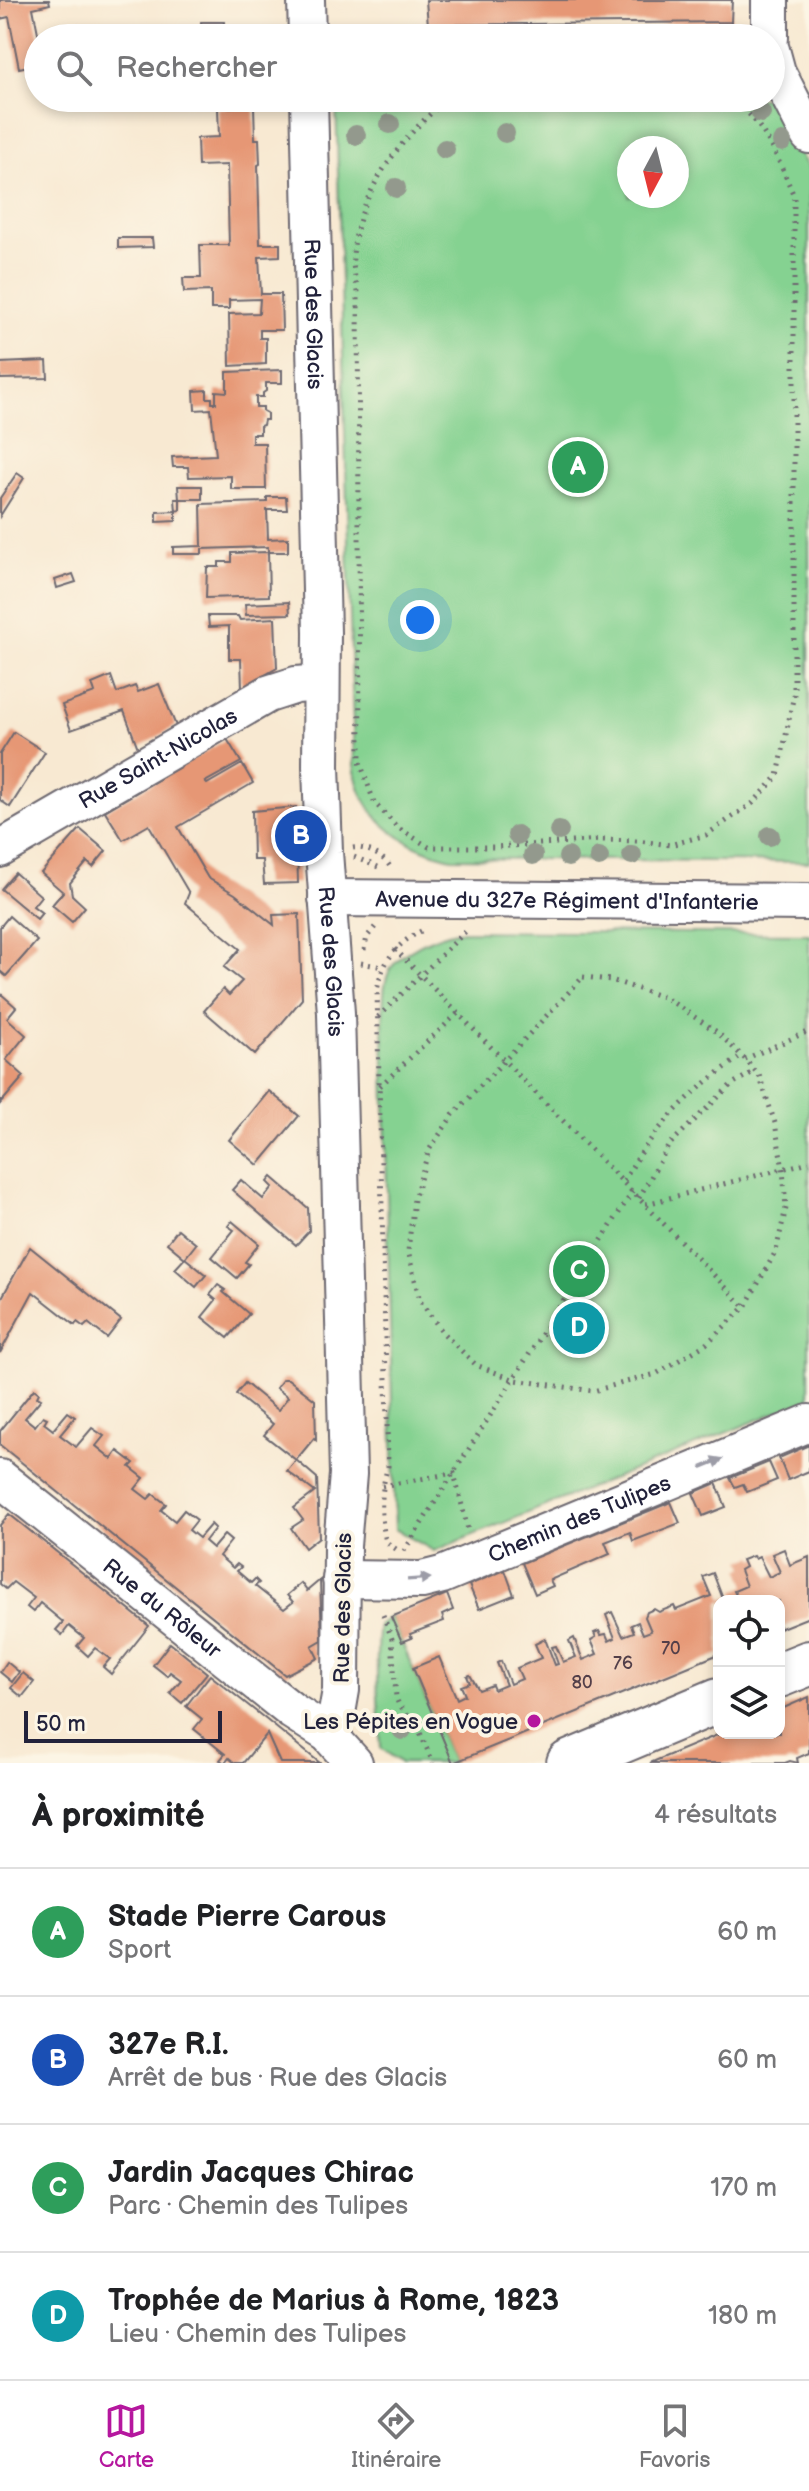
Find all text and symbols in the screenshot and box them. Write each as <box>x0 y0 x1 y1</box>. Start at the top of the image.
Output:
search box <box>24 24 785 112</box>
icon: search <box>52 46 96 90</box>
text: Rechercher <box>116 50 277 86</box>
north arrow <box>617 136 689 208</box>
street label: Rue des Glacis <box>297 238 328 390</box>
pin: A <box>552 437 604 497</box>
your location <box>400 600 440 640</box>
street label: Rue Saint-Nicolas <box>74 703 242 816</box>
pin: B <box>275 806 327 866</box>
street label: Rue des Glacis <box>312 885 349 1037</box>
street label: Avenue du 327e Régiment d'Infanterie <box>375 886 759 917</box>
pin: C <box>553 1241 605 1301</box>
pin: D <box>553 1298 605 1358</box>
one-way arrow <box>700 1456 724 1469</box>
street label: Chemin des Tulipes <box>484 1470 675 1569</box>
street label: Rue des Glacis <box>329 1532 358 1684</box>
street label: Rue du Rôleur <box>97 1553 227 1665</box>
one-way arrow <box>407 1572 432 1585</box>
map controls <box>713 1595 785 1739</box>
button: locate <box>713 1595 785 1667</box>
house number: 70 <box>661 1638 681 1659</box>
house number: 76 <box>613 1653 633 1674</box>
button: layers <box>713 1667 785 1739</box>
house number: 80 <box>571 1672 593 1693</box>
scale bar <box>24 1707 222 1743</box>
place label: Les Pépites en Vogue <box>303 1709 518 1736</box>
text: 50 m <box>36 1711 86 1738</box>
marker: Les Pépites en Vogue <box>525 1712 543 1730</box>
text: À proximité <box>32 1795 205 1836</box>
text: 4 résultats <box>654 1800 777 1831</box>
text: Stade Pierre Carous <box>108 1899 386 1935</box>
text: A <box>50 1917 66 1948</box>
text: 60 m <box>717 1917 777 1948</box>
text: Sport <box>108 1935 171 1966</box>
text: 327e R.I. <box>108 2027 229 2063</box>
text: B <box>49 2045 67 2076</box>
text: 60 m <box>717 2045 777 2076</box>
text: Arrêt de bus · Rue des Glacis <box>108 2063 447 2094</box>
text: Jardin Jacques Chirac <box>108 2155 414 2191</box>
text: C <box>49 2173 67 2204</box>
text: 170 m <box>710 2173 777 2204</box>
text: Parc · Chemin des Tulipes <box>108 2191 408 2222</box>
text: Trophée de Marius à Rome, 1823 <box>108 2283 559 2319</box>
text: D <box>49 2301 67 2332</box>
text: 180 m <box>708 2301 777 2332</box>
text: Lieu · Chemin des Tulipes <box>108 2319 406 2350</box>
tab: Carte <box>99 2399 154 2474</box>
tab: Itinéraire <box>351 2399 441 2474</box>
tab: Favoris <box>639 2399 710 2474</box>

